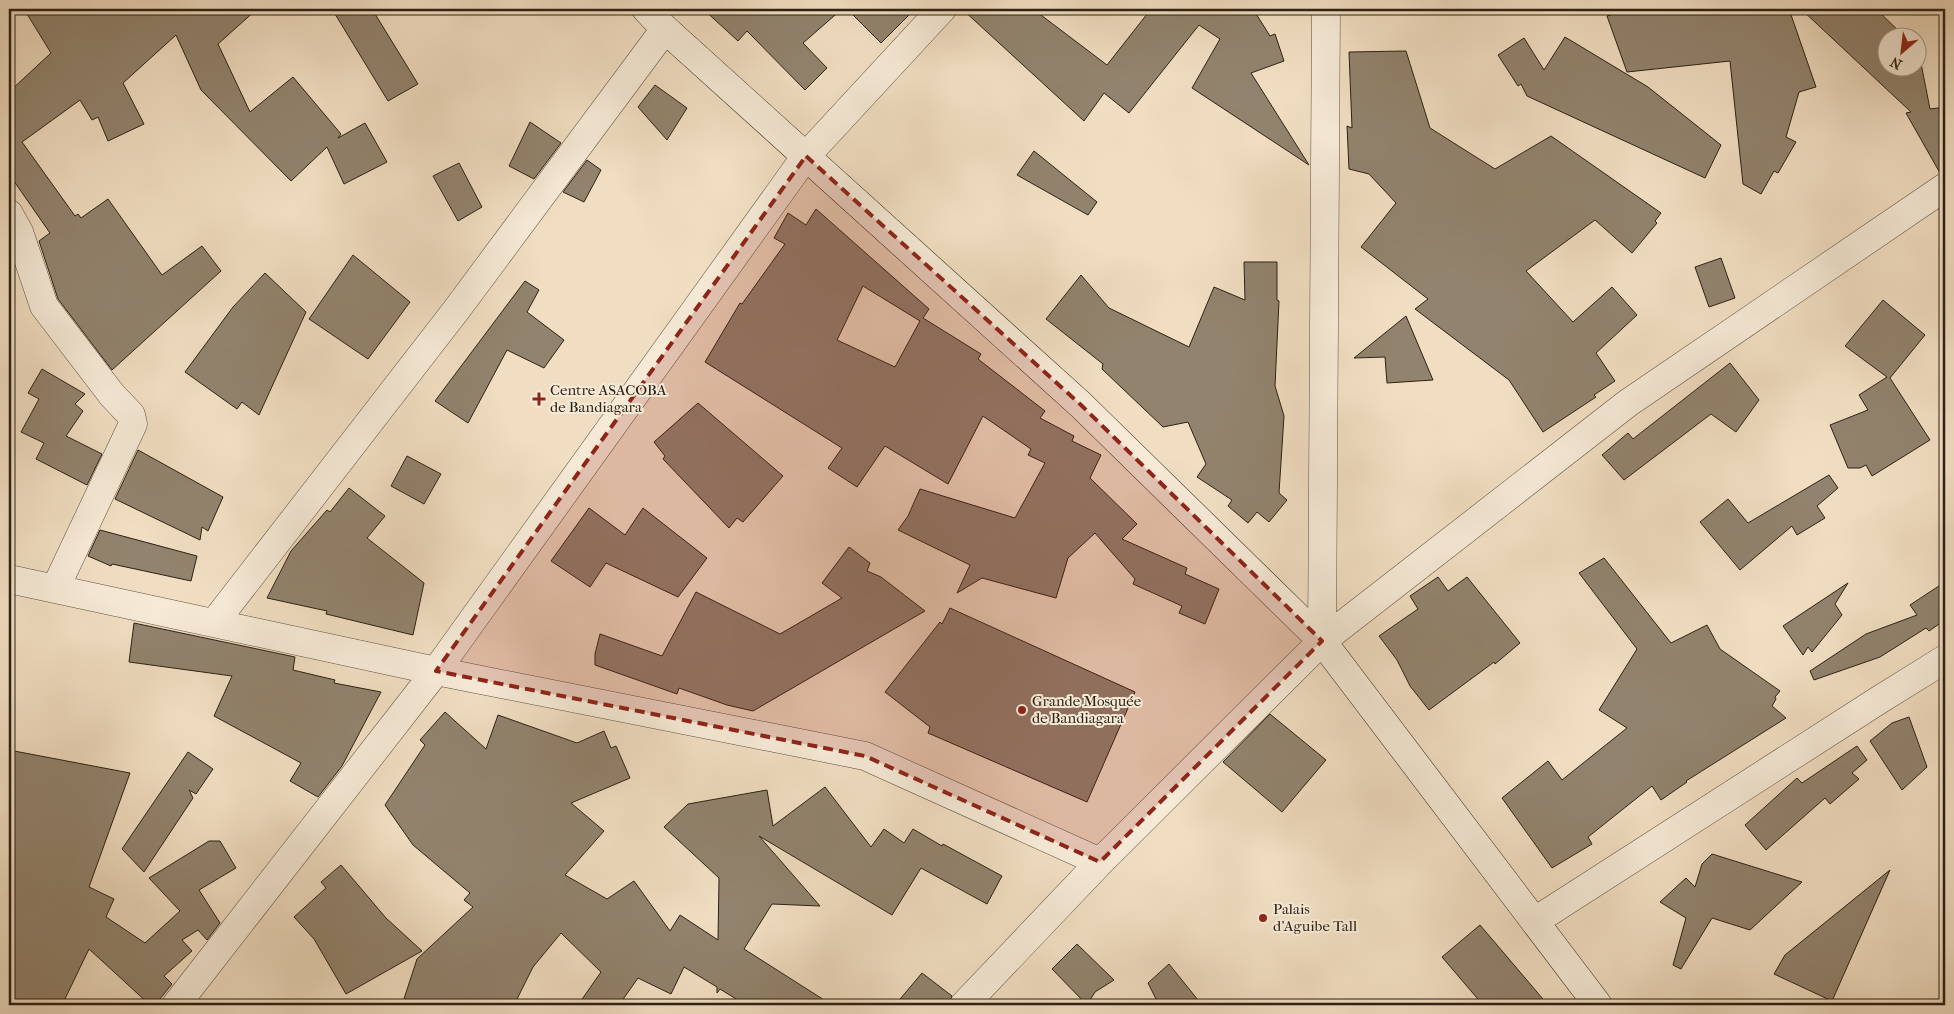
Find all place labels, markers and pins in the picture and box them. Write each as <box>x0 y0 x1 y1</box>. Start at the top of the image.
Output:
place label: Centre ASACOBA de Bandiagara <box>550 381 667 416</box>
marker: Centre ASACOBA de Bandiagara <box>532 392 546 406</box>
place label: Grande Mosquée de Bandiagara <box>1032 692 1142 727</box>
marker: Grande Mosquée de Bandiagara <box>1016 704 1028 716</box>
place label: Palais d'Aguibe Tall <box>1273 900 1357 935</box>
marker: Palais d'Aguibe Tall <box>1257 912 1269 924</box>

